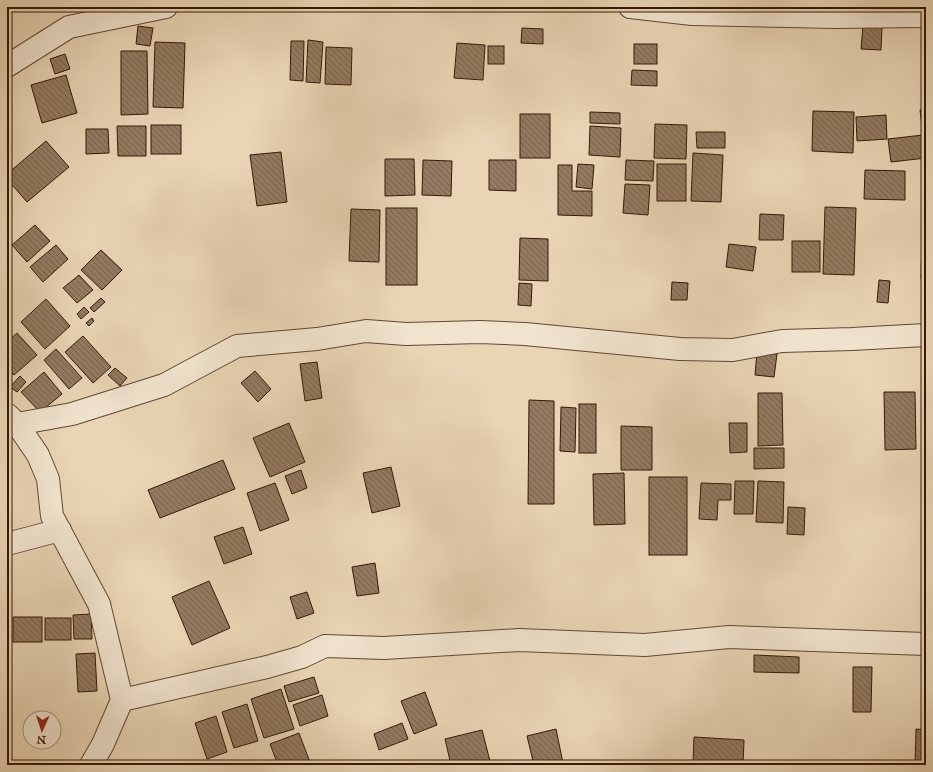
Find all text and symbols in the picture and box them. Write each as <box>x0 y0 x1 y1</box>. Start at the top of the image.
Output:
north arrow <box>22 710 62 750</box>
text: N <box>36 733 47 746</box>

